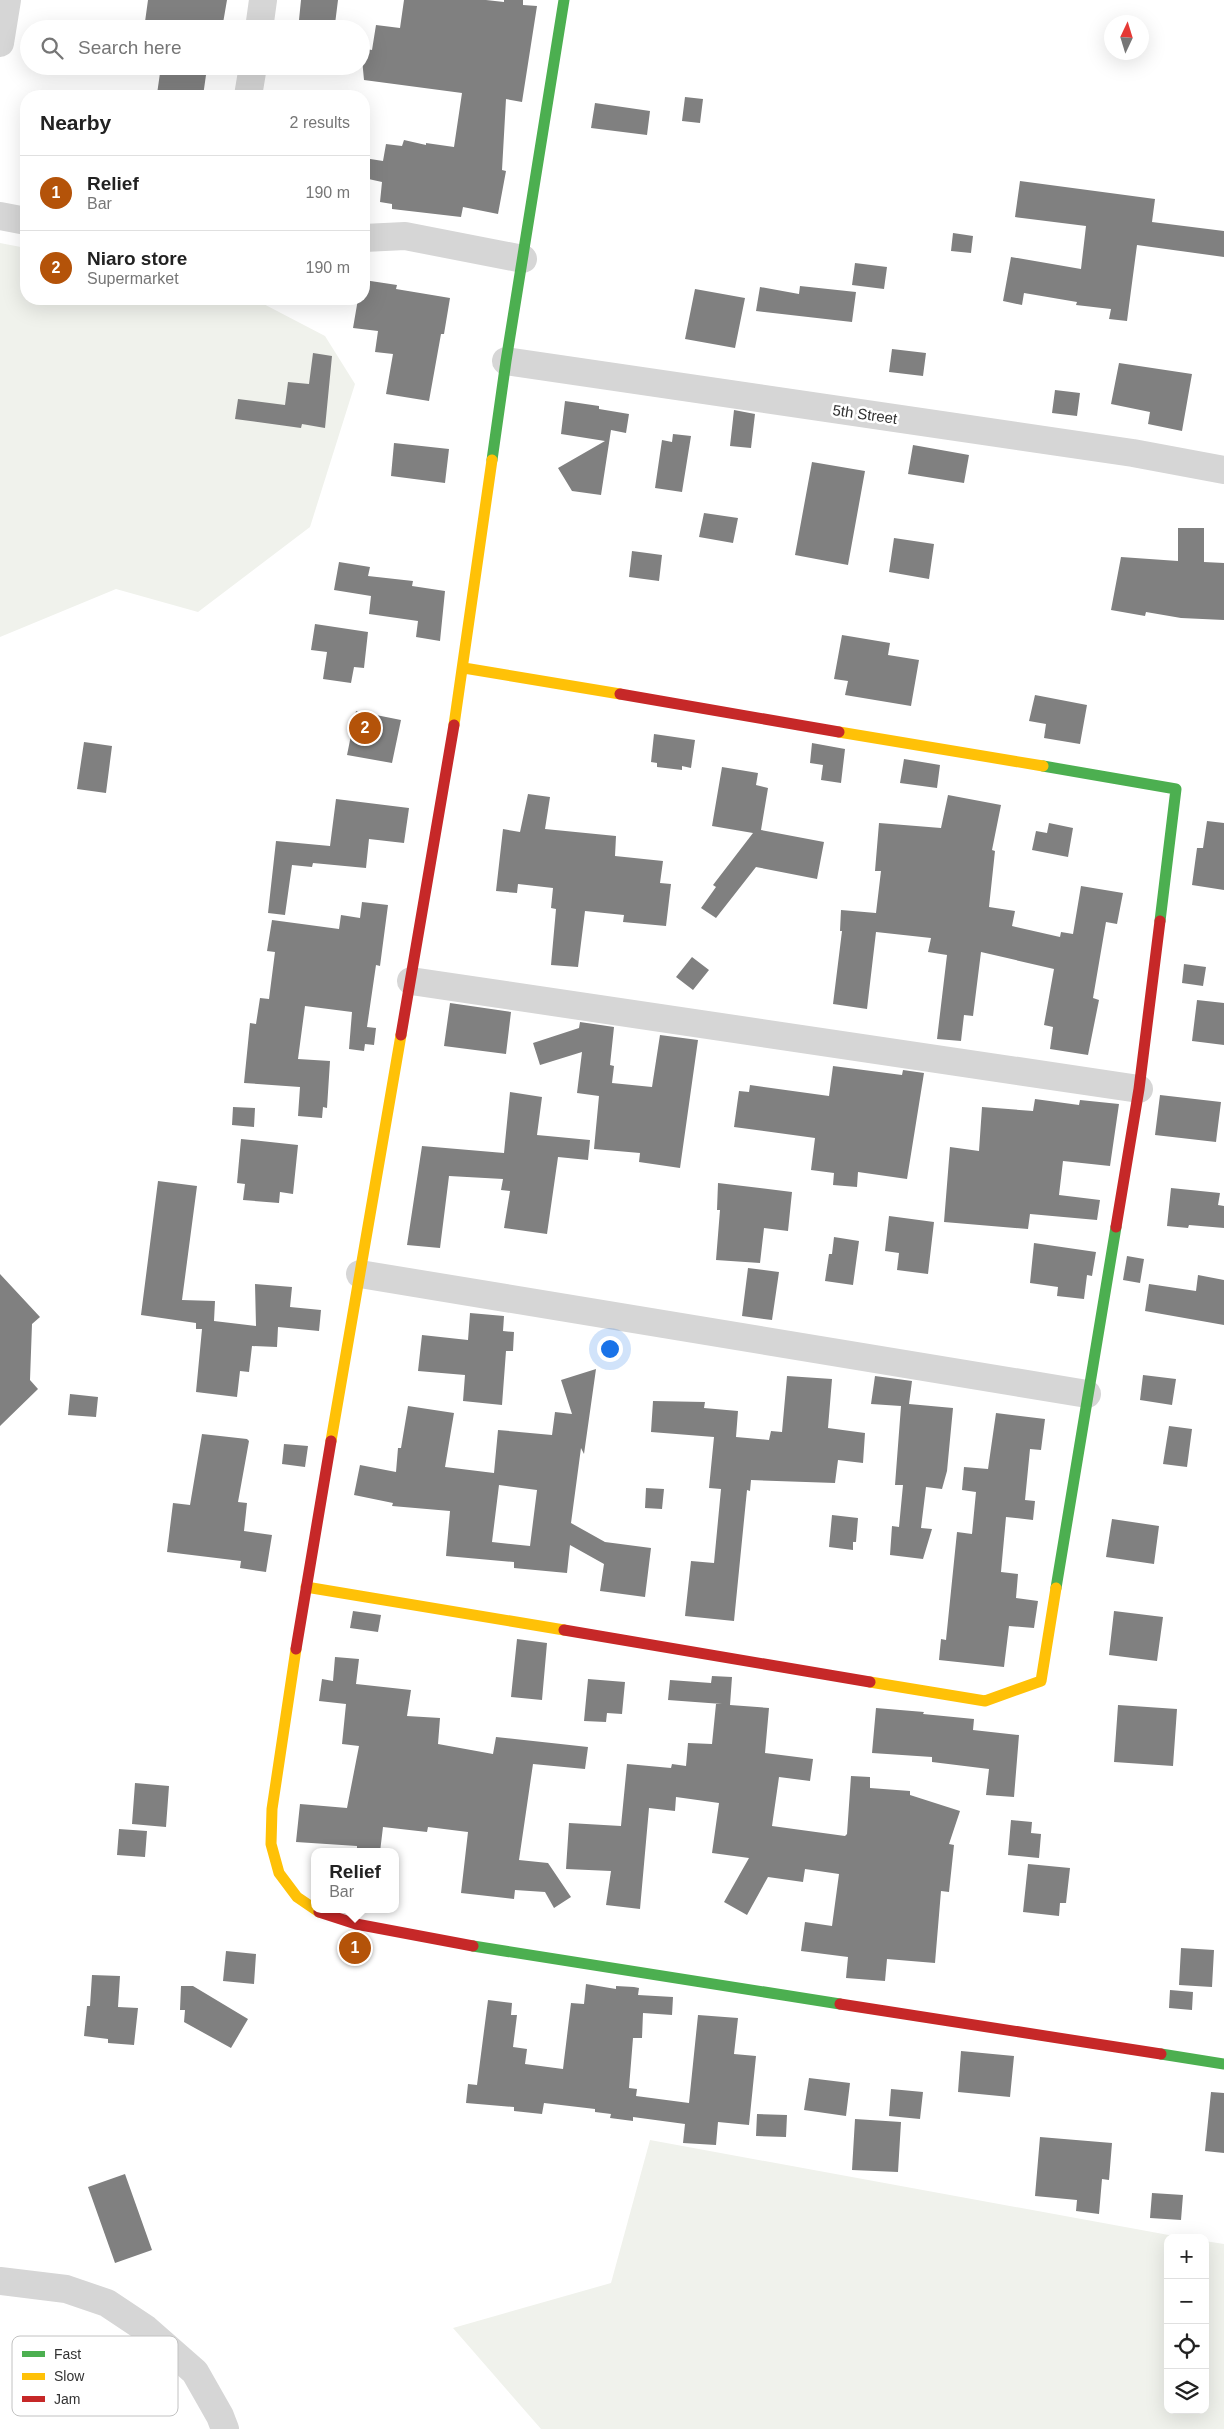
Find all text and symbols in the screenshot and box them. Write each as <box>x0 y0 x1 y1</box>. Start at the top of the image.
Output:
north arrow <box>1104 15 1149 60</box>
search box <box>20 20 370 75</box>
icon: search <box>38 34 66 62</box>
text: Search here <box>78 37 182 58</box>
text: Nearby <box>40 111 111 134</box>
text: 2 results <box>290 114 350 131</box>
text: Relief <box>87 173 139 194</box>
text: 1 <box>52 184 60 201</box>
text: 190 m <box>306 184 350 201</box>
text: Bar <box>87 195 112 212</box>
text: Niaro store <box>87 248 187 269</box>
text: 2 <box>52 259 60 276</box>
text: 190 m <box>306 259 350 276</box>
text: Supermarket <box>87 270 179 287</box>
street label: 5th Street <box>832 401 899 427</box>
pin: 2 <box>349 709 381 747</box>
your location <box>597 1336 623 1362</box>
popup <box>311 1848 399 1913</box>
text: Relief <box>329 1861 381 1882</box>
text: Bar <box>329 1883 354 1900</box>
pin: 1 <box>339 1929 371 1967</box>
map controls <box>1164 2234 1209 2414</box>
button: + <box>1164 2234 1209 2279</box>
button: − <box>1164 2279 1209 2324</box>
button: locate <box>1164 2324 1209 2369</box>
legend <box>12 2336 178 2416</box>
text: Fast <box>54 2346 81 2362</box>
text: Slow <box>54 2368 85 2384</box>
button: layers <box>1164 2369 1209 2414</box>
text: Jam <box>54 2391 80 2407</box>

